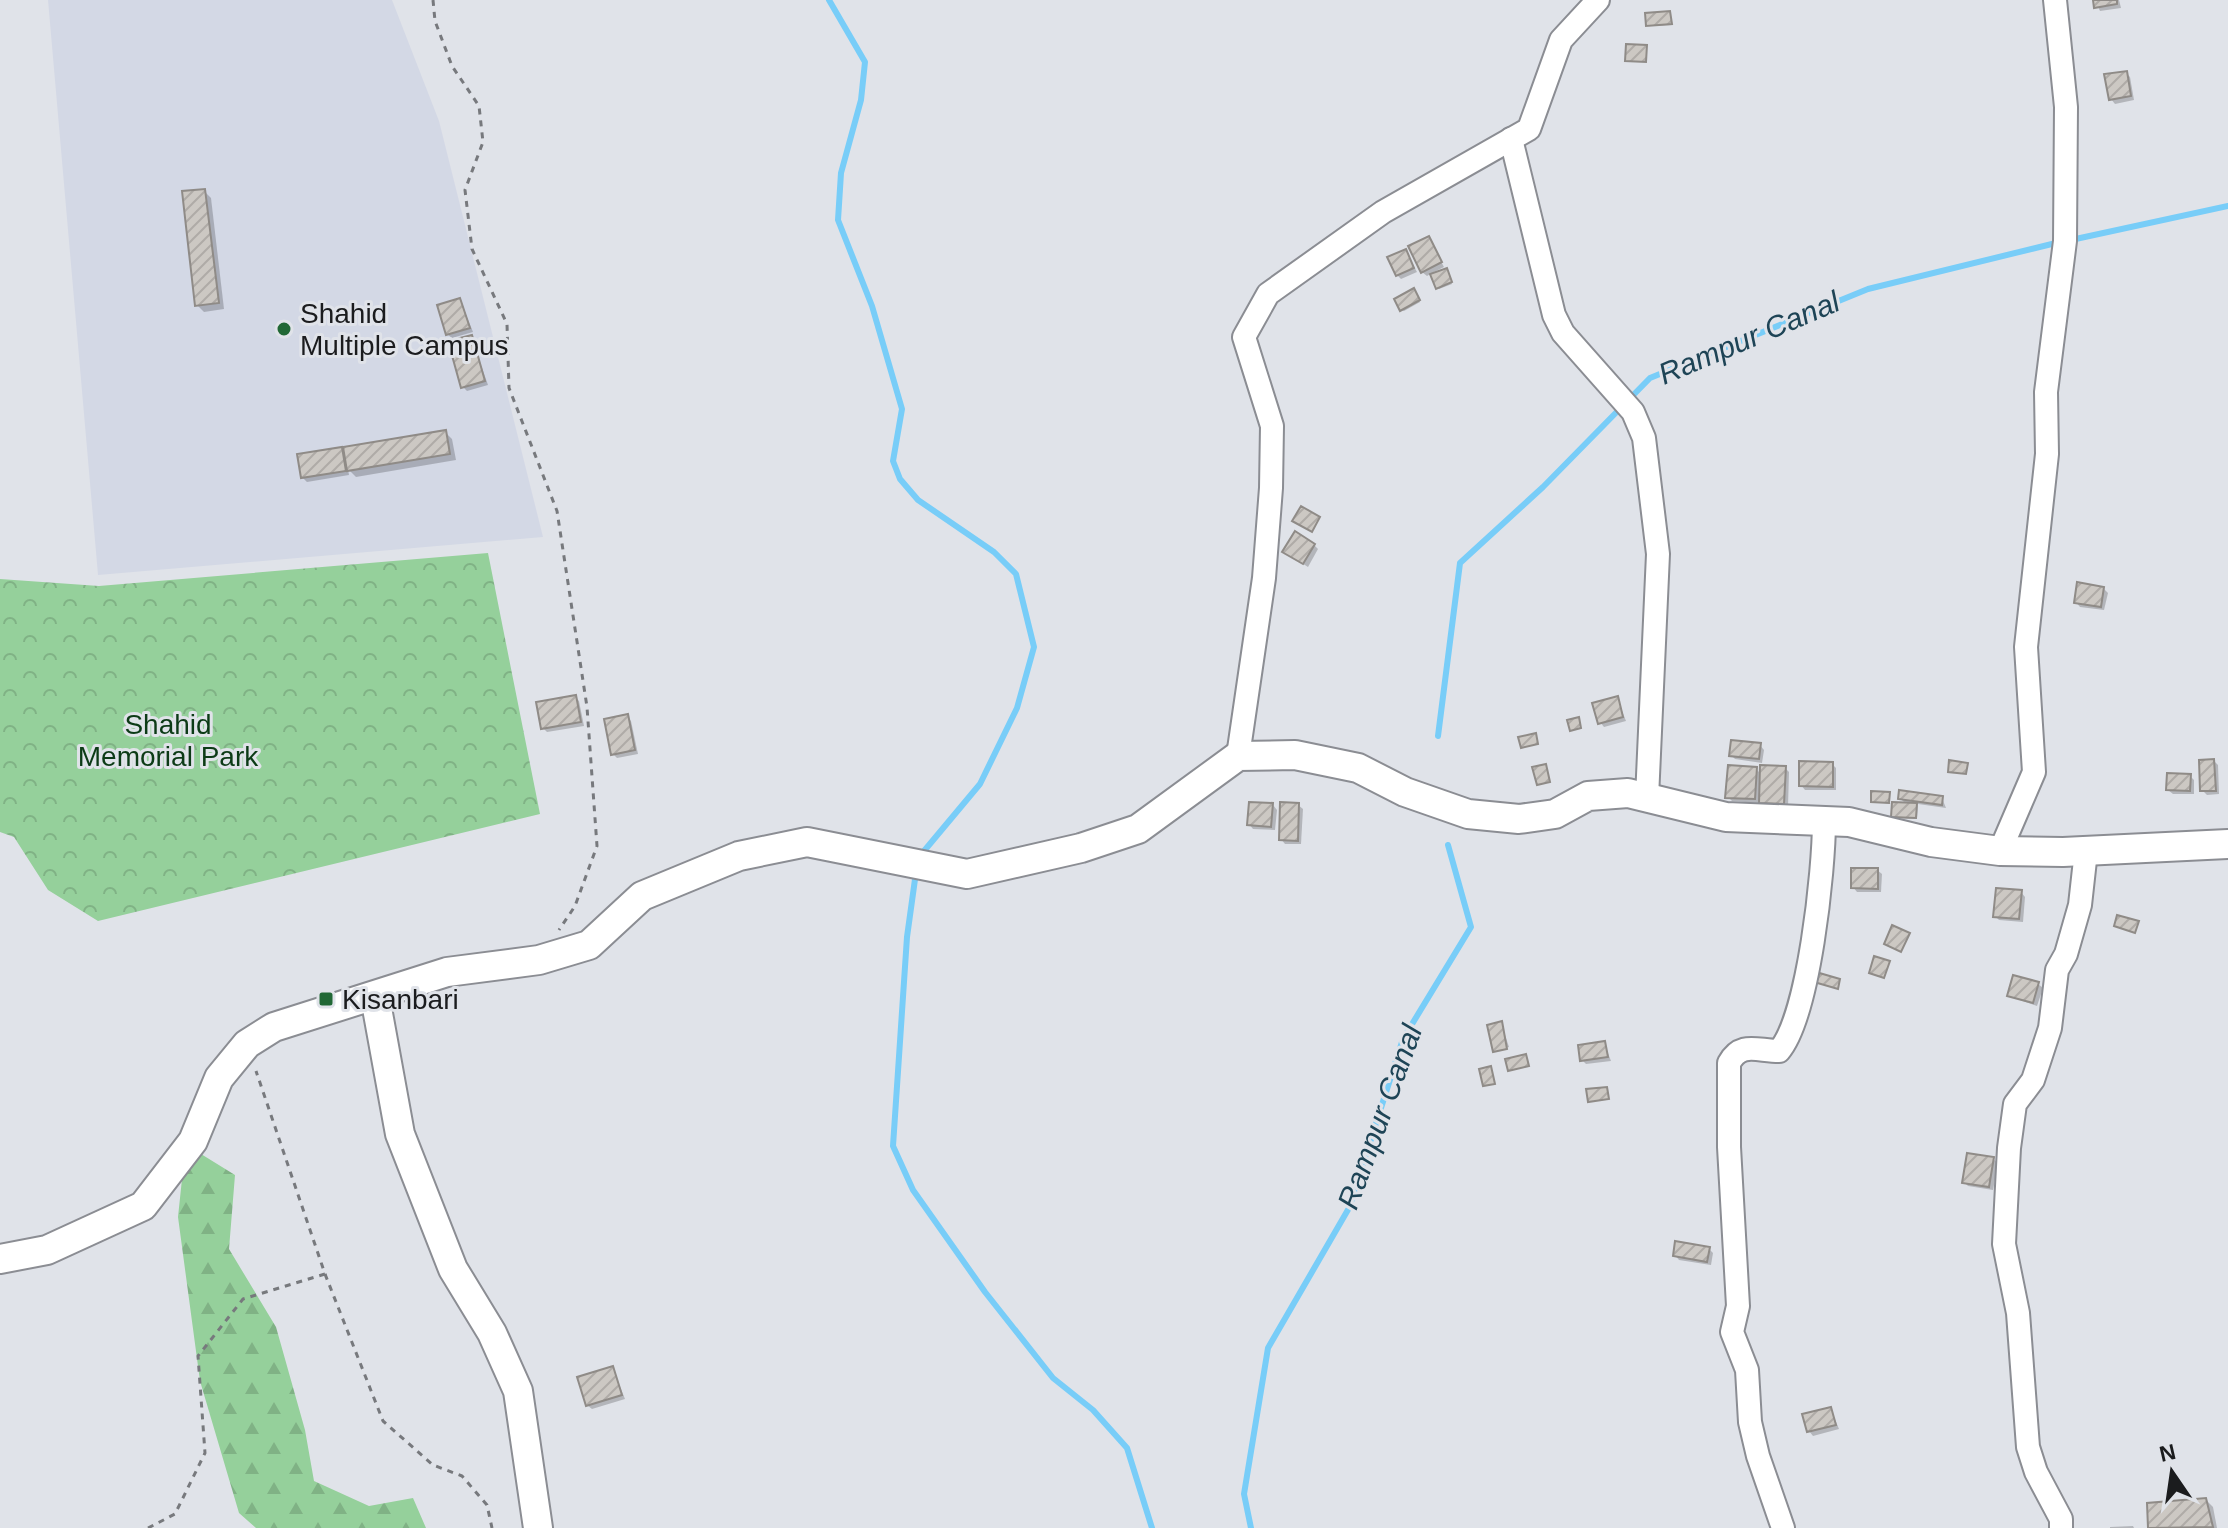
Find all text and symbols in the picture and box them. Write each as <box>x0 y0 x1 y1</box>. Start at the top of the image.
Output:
water label: Rampur Canal <box>1653 284 1845 391</box>
place label: Shahid Multiple Campus <box>300 298 509 361</box>
marker: Shahid Multiple Campus <box>275 320 293 338</box>
park label: Shahid Memorial Park <box>78 709 259 772</box>
place label: Kisanbari <box>342 984 459 1015</box>
marker: Kisanbari <box>317 990 335 1008</box>
water label: Rampur Canal <box>1331 1019 1429 1213</box>
north arrow <box>2132 1432 2212 1512</box>
text: N <box>2157 1439 2178 1467</box>

